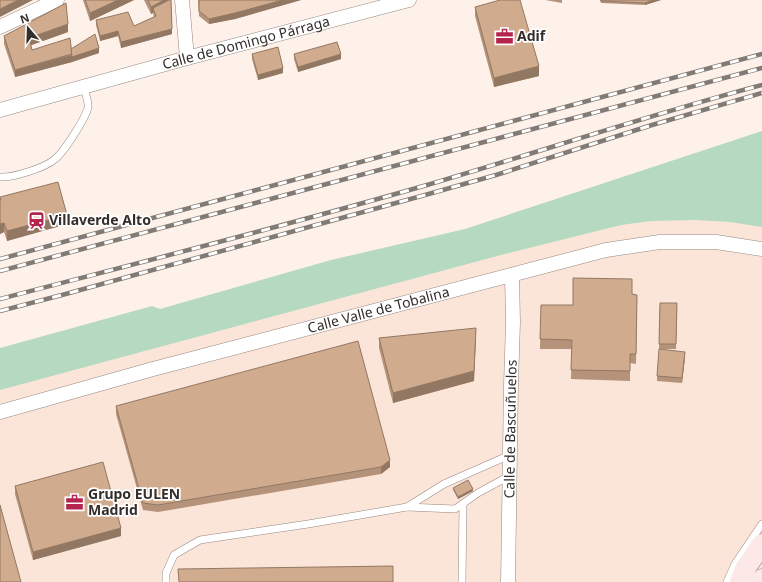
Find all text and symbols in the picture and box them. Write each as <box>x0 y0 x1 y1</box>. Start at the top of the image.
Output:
north arrow <box>8 8 48 48</box>
text: N <box>18 10 31 27</box>
street label: Calle de Domingo Párraga <box>160 11 332 73</box>
office icon: Adif <box>494 26 514 46</box>
place label: Adif <box>517 26 547 45</box>
station icon: Villaverde Alto <box>26 210 46 230</box>
place label: Villaverde Alto <box>49 210 151 229</box>
street label: Calle Valle de Tobalina <box>305 282 451 337</box>
street label: Calle de Bascuñuelos <box>499 359 521 499</box>
place label: Grupo EULEN Madrid <box>88 484 180 519</box>
office icon: Grupo EULEN Madrid <box>65 492 85 512</box>

